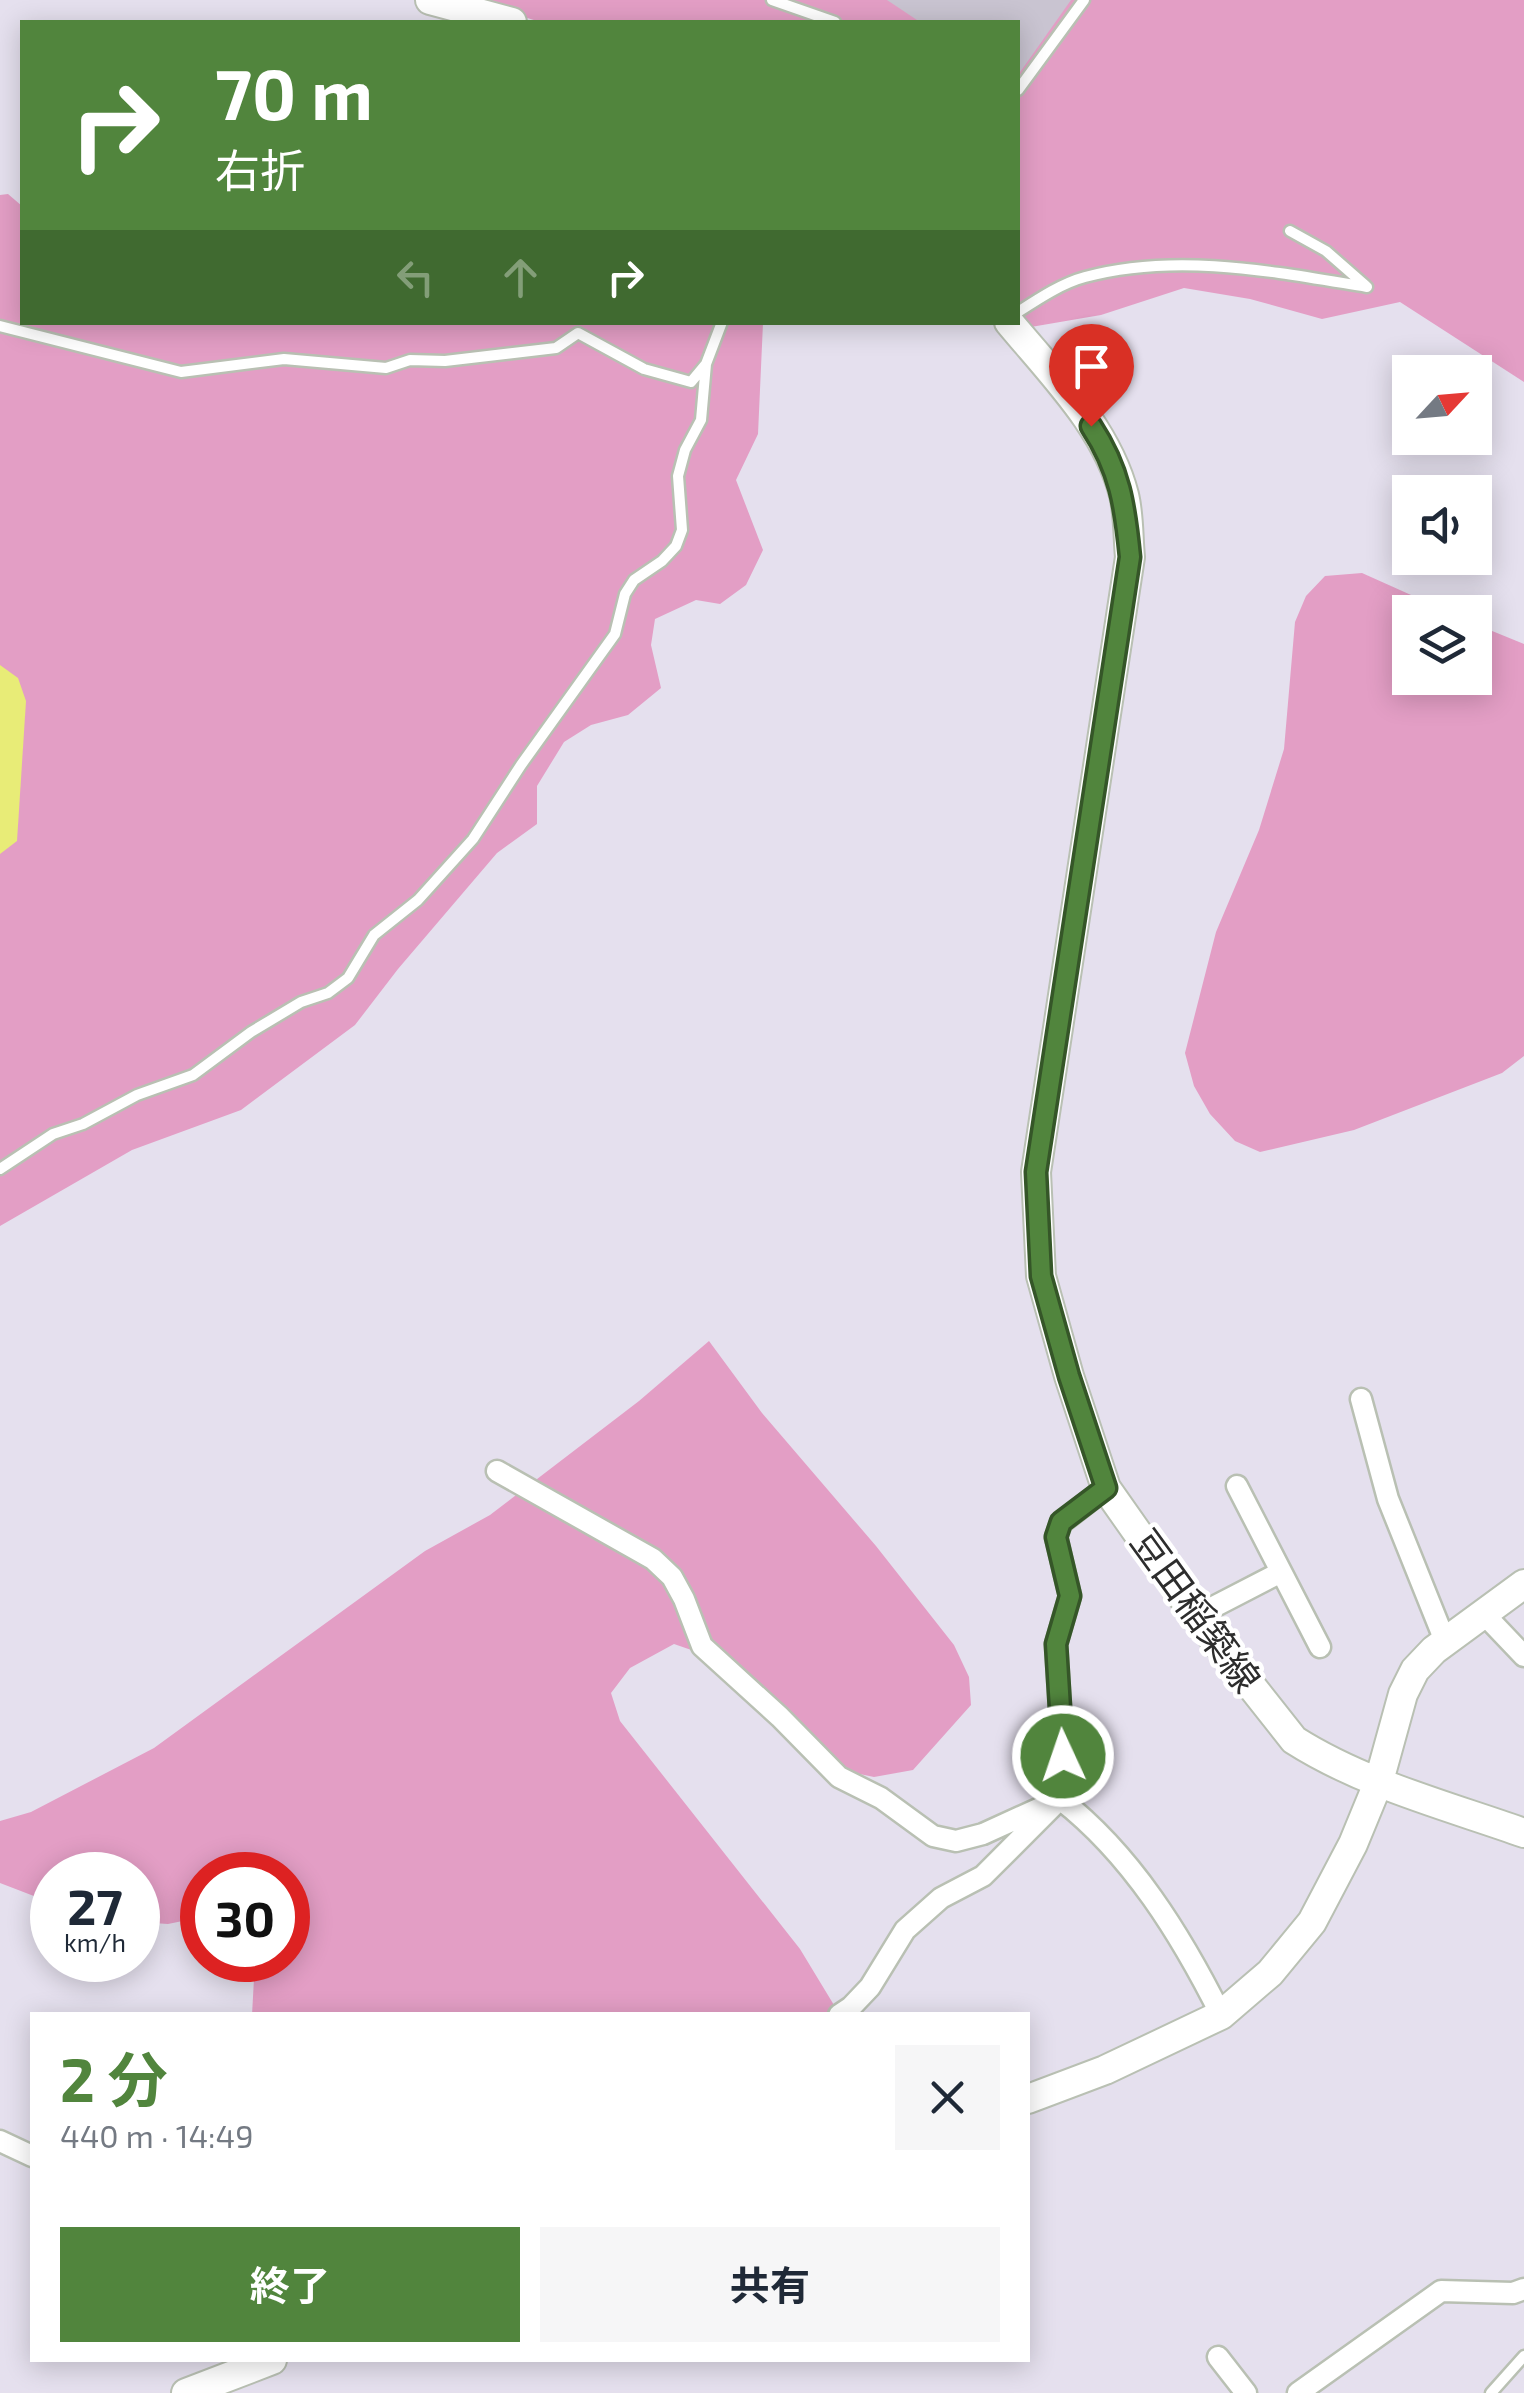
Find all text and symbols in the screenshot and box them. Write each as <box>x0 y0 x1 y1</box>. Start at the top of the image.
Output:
text: 70 m <box>215 50 373 134</box>
icon: right <box>50 60 180 190</box>
text: 右折 <box>215 142 305 196</box>
icon: left <box>388 250 443 305</box>
icon: ahead <box>493 250 548 305</box>
icon: right <box>598 250 653 305</box>
pin <box>1049 324 1134 427</box>
icon: arrive <box>1064 339 1119 394</box>
north arrow <box>1392 355 1492 455</box>
map controls <box>1392 355 1492 695</box>
button: sound <box>1392 475 1492 575</box>
button: layers <box>1392 595 1492 695</box>
street label: 豆田稲築線 <box>1122 1519 1271 1700</box>
position arrow <box>1011 1704 1115 1808</box>
speed limit sign: 30 <box>180 1852 310 1982</box>
text: 27 <box>67 1875 123 1935</box>
text: km/h <box>64 1927 126 1957</box>
text: 2 分 <box>60 2042 168 2114</box>
button: close <box>895 2045 1000 2150</box>
text: 440 m · 14:49 <box>60 2116 254 2154</box>
button: 終了 <box>60 2227 520 2342</box>
button: 共有 <box>540 2227 1000 2342</box>

